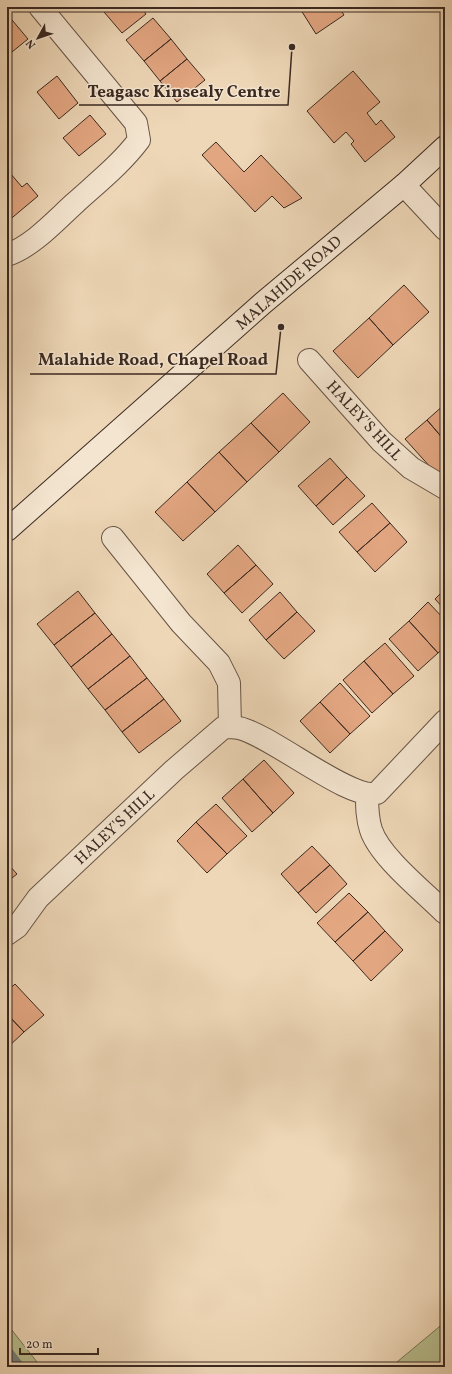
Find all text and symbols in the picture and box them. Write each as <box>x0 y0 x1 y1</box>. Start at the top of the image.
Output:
north arrow <box>18 18 58 58</box>
text: N <box>23 36 40 51</box>
callout: Teagasc Kinsealy Centre <box>79 76 288 105</box>
text: Teagasc Kinsealy Centre <box>87 81 281 104</box>
street label: MALAHIDE ROAD <box>232 231 347 336</box>
callout: Malahide Road, Chapel Road <box>30 345 276 374</box>
text: Malahide Road, Chapel Road <box>38 349 268 372</box>
street label: HALEY'S HILL <box>321 376 407 466</box>
street label: HALEY'S HILL <box>70 784 160 870</box>
scale bar <box>20 1330 98 1356</box>
text: 20 m <box>26 1337 53 1353</box>

